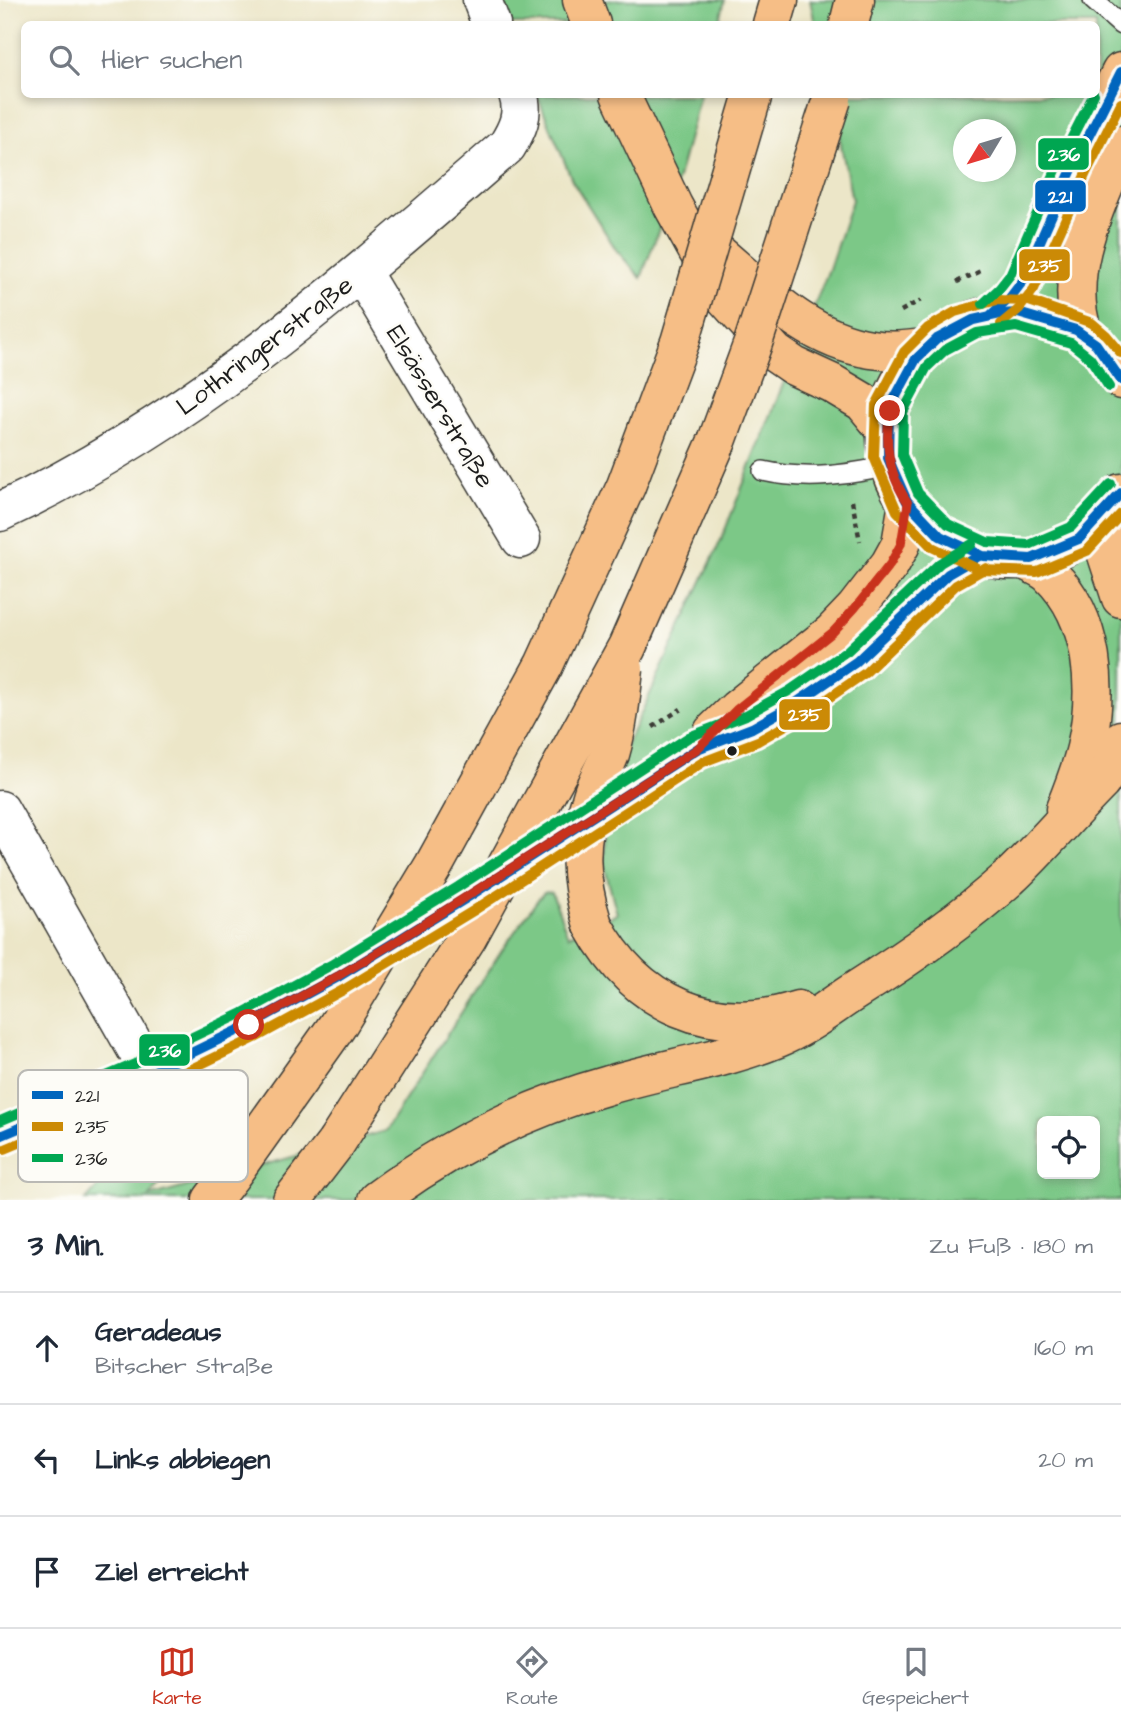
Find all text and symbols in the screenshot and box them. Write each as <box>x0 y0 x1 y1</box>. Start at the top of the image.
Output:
search box <box>21 21 1100 98</box>
icon: search <box>45 41 83 79</box>
text: Hier suchen <box>101 42 242 78</box>
north arrow <box>953 119 1016 182</box>
line badge: 236 <box>1037 137 1090 171</box>
text: 236 <box>1047 142 1080 169</box>
line badge: 221 <box>1034 179 1087 213</box>
text: 221 <box>1047 184 1073 211</box>
line badge: 235 <box>1018 248 1071 282</box>
text: 235 <box>1027 253 1063 280</box>
street label: Lothringerstraße <box>169 267 362 426</box>
street label: Elsässerstraße <box>377 318 503 495</box>
route end <box>874 395 905 426</box>
line badge: 235 <box>778 698 831 731</box>
text: 235 <box>787 702 823 729</box>
unlabelled marker <box>725 744 739 758</box>
route start <box>233 1009 264 1040</box>
line badge: 236 <box>138 1033 191 1067</box>
text: 236 <box>148 1038 181 1065</box>
legend <box>18 1070 248 1182</box>
text: 221 <box>75 1083 100 1110</box>
text: 235 <box>75 1114 110 1141</box>
map controls <box>1037 1116 1100 1179</box>
button: locate <box>1037 1116 1100 1179</box>
text: 236 <box>75 1146 108 1173</box>
text: 3 Min. <box>28 1225 104 1267</box>
text: Zu Fuß · 180 m <box>929 1230 1093 1262</box>
text: Geradeaus <box>95 1314 222 1350</box>
icon: ahead <box>28 1329 66 1367</box>
text: 160 m <box>1034 1332 1093 1364</box>
text: Bitscher Straße <box>95 1350 273 1382</box>
icon: left <box>28 1441 66 1479</box>
text: Links abbiegen <box>95 1442 270 1478</box>
text: 20 m <box>1038 1444 1093 1476</box>
icon: arrive <box>28 1553 66 1591</box>
text: Ziel erreicht <box>95 1554 249 1590</box>
tab: Karte <box>152 1643 202 1712</box>
tab: Route <box>506 1643 558 1712</box>
tab: Gespeichert <box>862 1643 969 1712</box>

